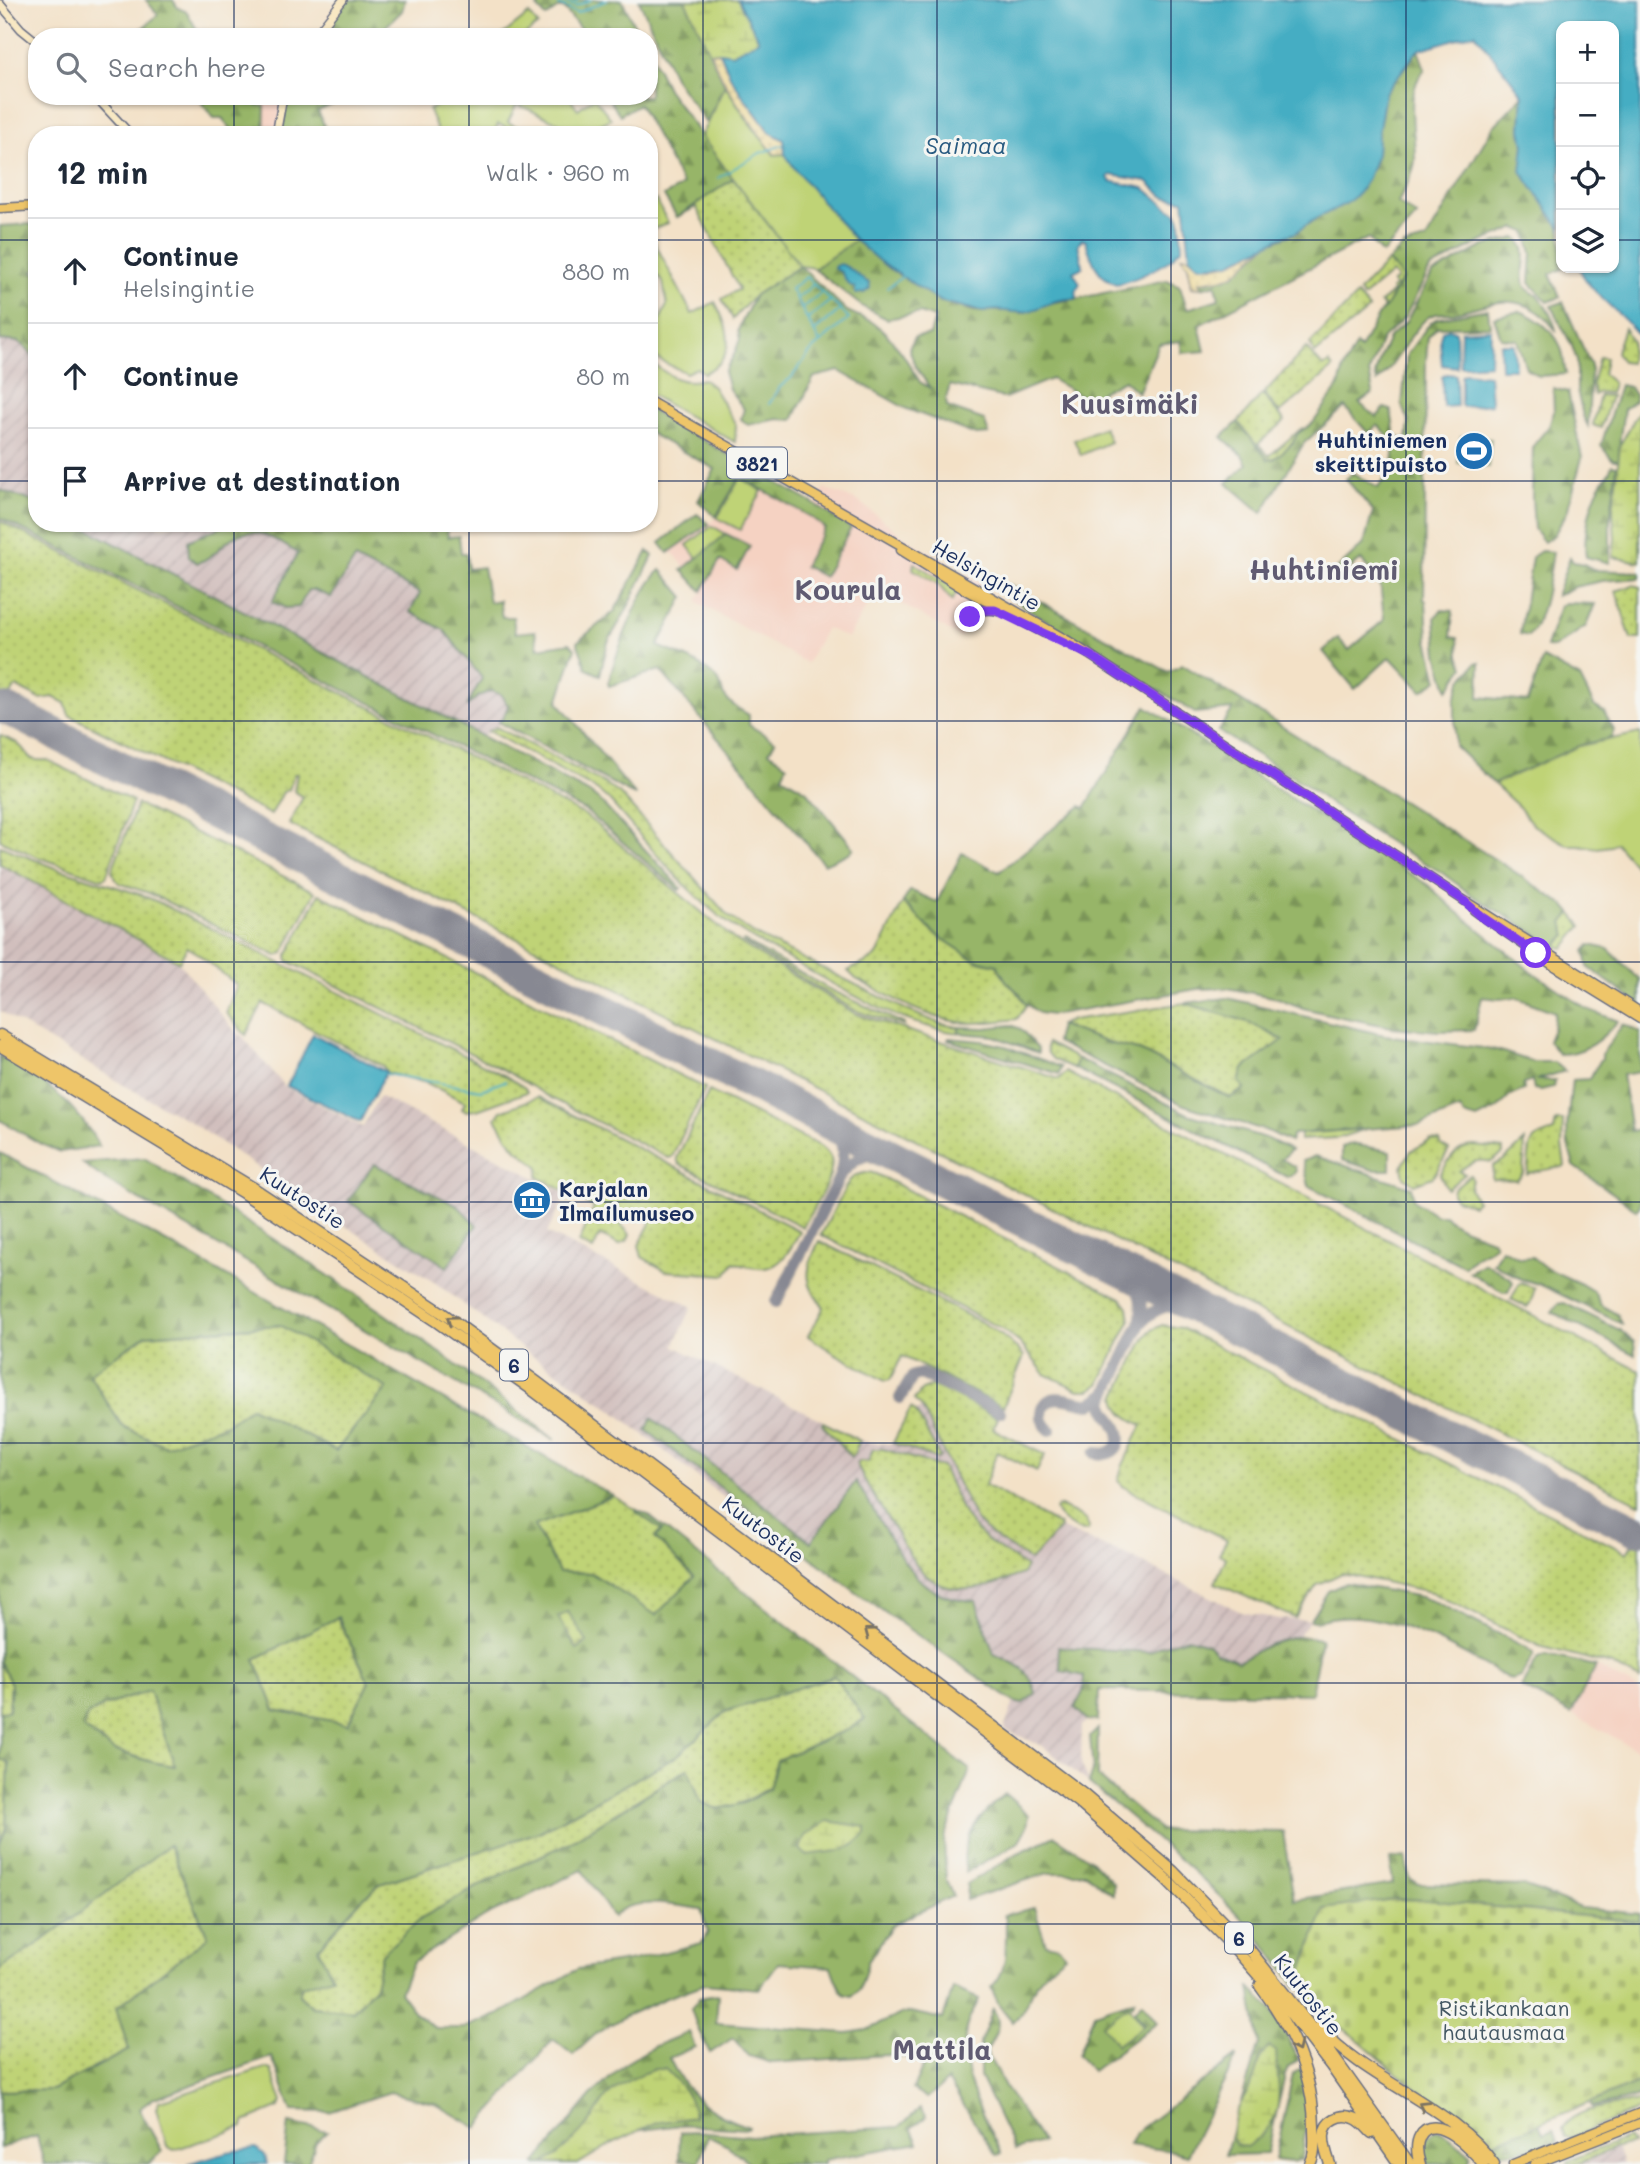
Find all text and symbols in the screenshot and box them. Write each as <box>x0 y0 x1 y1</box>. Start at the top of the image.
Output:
map controls <box>1556 21 1619 273</box>
button: + <box>1556 21 1619 84</box>
search box <box>28 28 658 105</box>
icon: search <box>52 48 90 86</box>
text: Search here <box>108 50 266 84</box>
button: − <box>1556 84 1619 147</box>
water label: Saimaa <box>925 130 1007 160</box>
button: locate <box>1556 147 1619 210</box>
text: 12 min <box>56 152 148 192</box>
text: Walk · 960 m <box>485 157 630 187</box>
button: layers <box>1556 210 1619 273</box>
text: Continue <box>123 239 239 273</box>
icon: ahead <box>56 252 94 290</box>
text: 880 m <box>562 256 630 286</box>
text: Helsingintie <box>123 273 255 303</box>
icon: ahead <box>56 357 94 395</box>
text: Continue <box>123 359 239 393</box>
text: 80 m <box>576 361 630 391</box>
district label: Kuusimäki <box>1061 385 1199 421</box>
place label: Huhtiniemen skeittipuisto <box>1315 426 1447 477</box>
sports icon: Huhtiniemen skeittipuisto <box>1453 430 1495 472</box>
road number: 3821 <box>727 447 787 478</box>
icon: arrive <box>56 462 94 500</box>
text: Arrive at destination <box>123 464 400 498</box>
street label: Helsingintie <box>928 532 1046 616</box>
district label: Huhtiniemi <box>1249 551 1399 587</box>
district label: Kourula <box>795 571 901 607</box>
route end <box>954 601 985 632</box>
route start <box>1520 937 1551 968</box>
street label: Kuutostie <box>255 1159 351 1235</box>
place label: Karjalan Ilmailumuseo <box>559 1175 695 1226</box>
museum icon: Karjalan Ilmailumuseo <box>511 1179 553 1221</box>
one-way arrow <box>446 1316 459 1328</box>
road number: 6 <box>500 1350 528 1380</box>
street label: Kuutostie <box>717 1489 811 1569</box>
one-way arrow <box>864 1627 877 1640</box>
road number: 6 <box>1225 1922 1253 1954</box>
street label: Kuutostie <box>1269 1948 1349 2040</box>
park label: Ristikankaan hautausmaa <box>1439 1994 1569 2045</box>
district label: Mattila <box>893 2031 991 2067</box>
one-way arrow <box>1289 2040 1303 2052</box>
one-way arrow <box>1418 2100 1431 2113</box>

